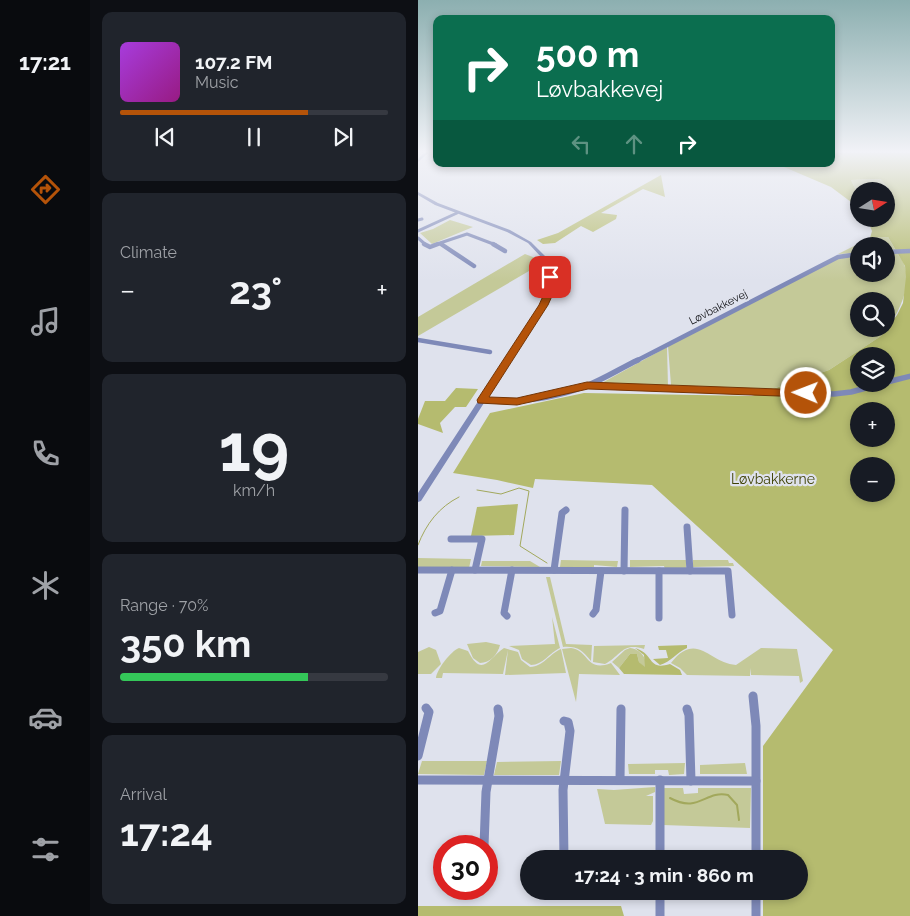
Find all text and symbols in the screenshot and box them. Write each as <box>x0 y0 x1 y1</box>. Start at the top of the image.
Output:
text: 500 m <box>536 34 639 75</box>
icon: right <box>453 35 518 100</box>
text: 17:21 <box>19 49 71 75</box>
text: 107.2 FM <box>195 51 273 73</box>
text: Music <box>195 73 239 92</box>
text: Løvbakkevej <box>536 76 663 102</box>
icon: previous <box>151 123 179 151</box>
icon: pause <box>240 123 268 151</box>
icon: next <box>329 123 357 151</box>
icon: left <box>567 130 595 158</box>
icon: ahead <box>620 130 648 158</box>
icon: right <box>673 130 701 158</box>
icon: directions <box>28 172 63 207</box>
north arrow <box>850 182 896 228</box>
map controls <box>850 182 895 502</box>
button: sound <box>850 237 895 282</box>
text: Climate <box>120 243 177 262</box>
pin <box>529 256 571 298</box>
icon: arrive <box>536 263 564 291</box>
text: 23° <box>229 268 282 313</box>
text: − <box>120 274 135 307</box>
text: + <box>376 274 388 307</box>
street label: Løvbakkevej <box>687 287 749 328</box>
button: search <box>850 292 895 337</box>
icon: music <box>28 304 63 339</box>
button: layers <box>850 347 895 392</box>
position arrow <box>779 366 831 418</box>
button: + <box>850 402 895 447</box>
text: 19 <box>219 410 289 486</box>
icon: phone <box>28 436 63 471</box>
button: − <box>850 457 895 502</box>
park label: Løvbakkerne <box>731 471 815 487</box>
text: km/h <box>233 481 275 500</box>
icon: climate <box>28 568 63 603</box>
text: Range · 70% <box>120 596 209 615</box>
text: 350 km <box>120 621 251 666</box>
icon: car <box>28 700 63 735</box>
text: Arrival <box>120 785 167 804</box>
text: 17:24 <box>120 810 213 855</box>
icon: filters <box>28 832 63 867</box>
speed limit sign: 30 <box>433 835 498 900</box>
text: 17:24 · 3 min · 860 m <box>574 864 754 886</box>

